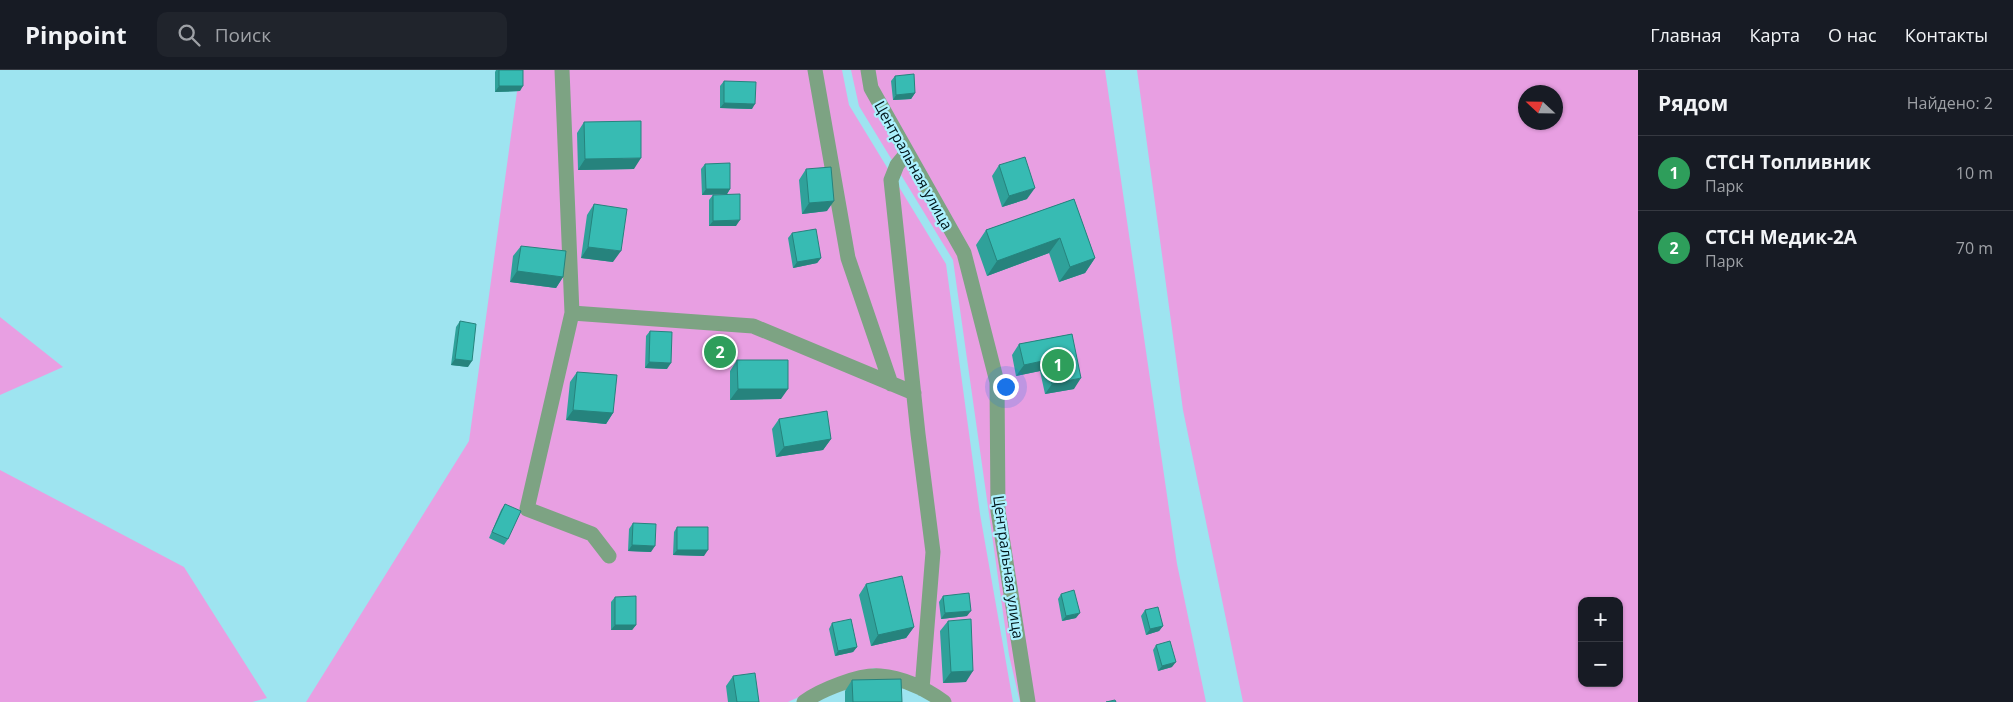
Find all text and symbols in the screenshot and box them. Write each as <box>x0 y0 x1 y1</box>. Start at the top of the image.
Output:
search box <box>157 12 507 57</box>
text: Pinpoint <box>25 18 127 51</box>
icon: search <box>175 21 203 49</box>
text: Поиск <box>215 22 271 48</box>
text: Главная <box>1650 23 1722 47</box>
text: Карта <box>1750 23 1800 47</box>
text: О нас <box>1828 23 1877 47</box>
text: Контакты <box>1905 23 1988 47</box>
north arrow <box>1518 85 1563 130</box>
text: Рядом <box>1658 89 1728 117</box>
text: Найдено: 2 <box>1907 92 1993 114</box>
street label: Центральная улица <box>870 97 958 233</box>
text: СТСН Топливник <box>1705 149 1871 175</box>
text: 1 <box>1669 162 1679 184</box>
text: 10 m <box>1956 162 1993 184</box>
text: Парк <box>1705 175 1744 197</box>
text: СТСН Медик-2А <box>1705 224 1857 250</box>
text: 2 <box>1669 237 1679 259</box>
text: 70 m <box>1956 237 1993 259</box>
text: Парк <box>1705 250 1744 272</box>
pin: 2 <box>704 333 736 371</box>
pin: 1 <box>1042 346 1074 384</box>
your location <box>993 374 1019 400</box>
street label: Центральная улица <box>989 494 1029 640</box>
map controls <box>1578 597 1623 687</box>
button: + <box>1578 597 1623 642</box>
button: − <box>1578 642 1623 687</box>

